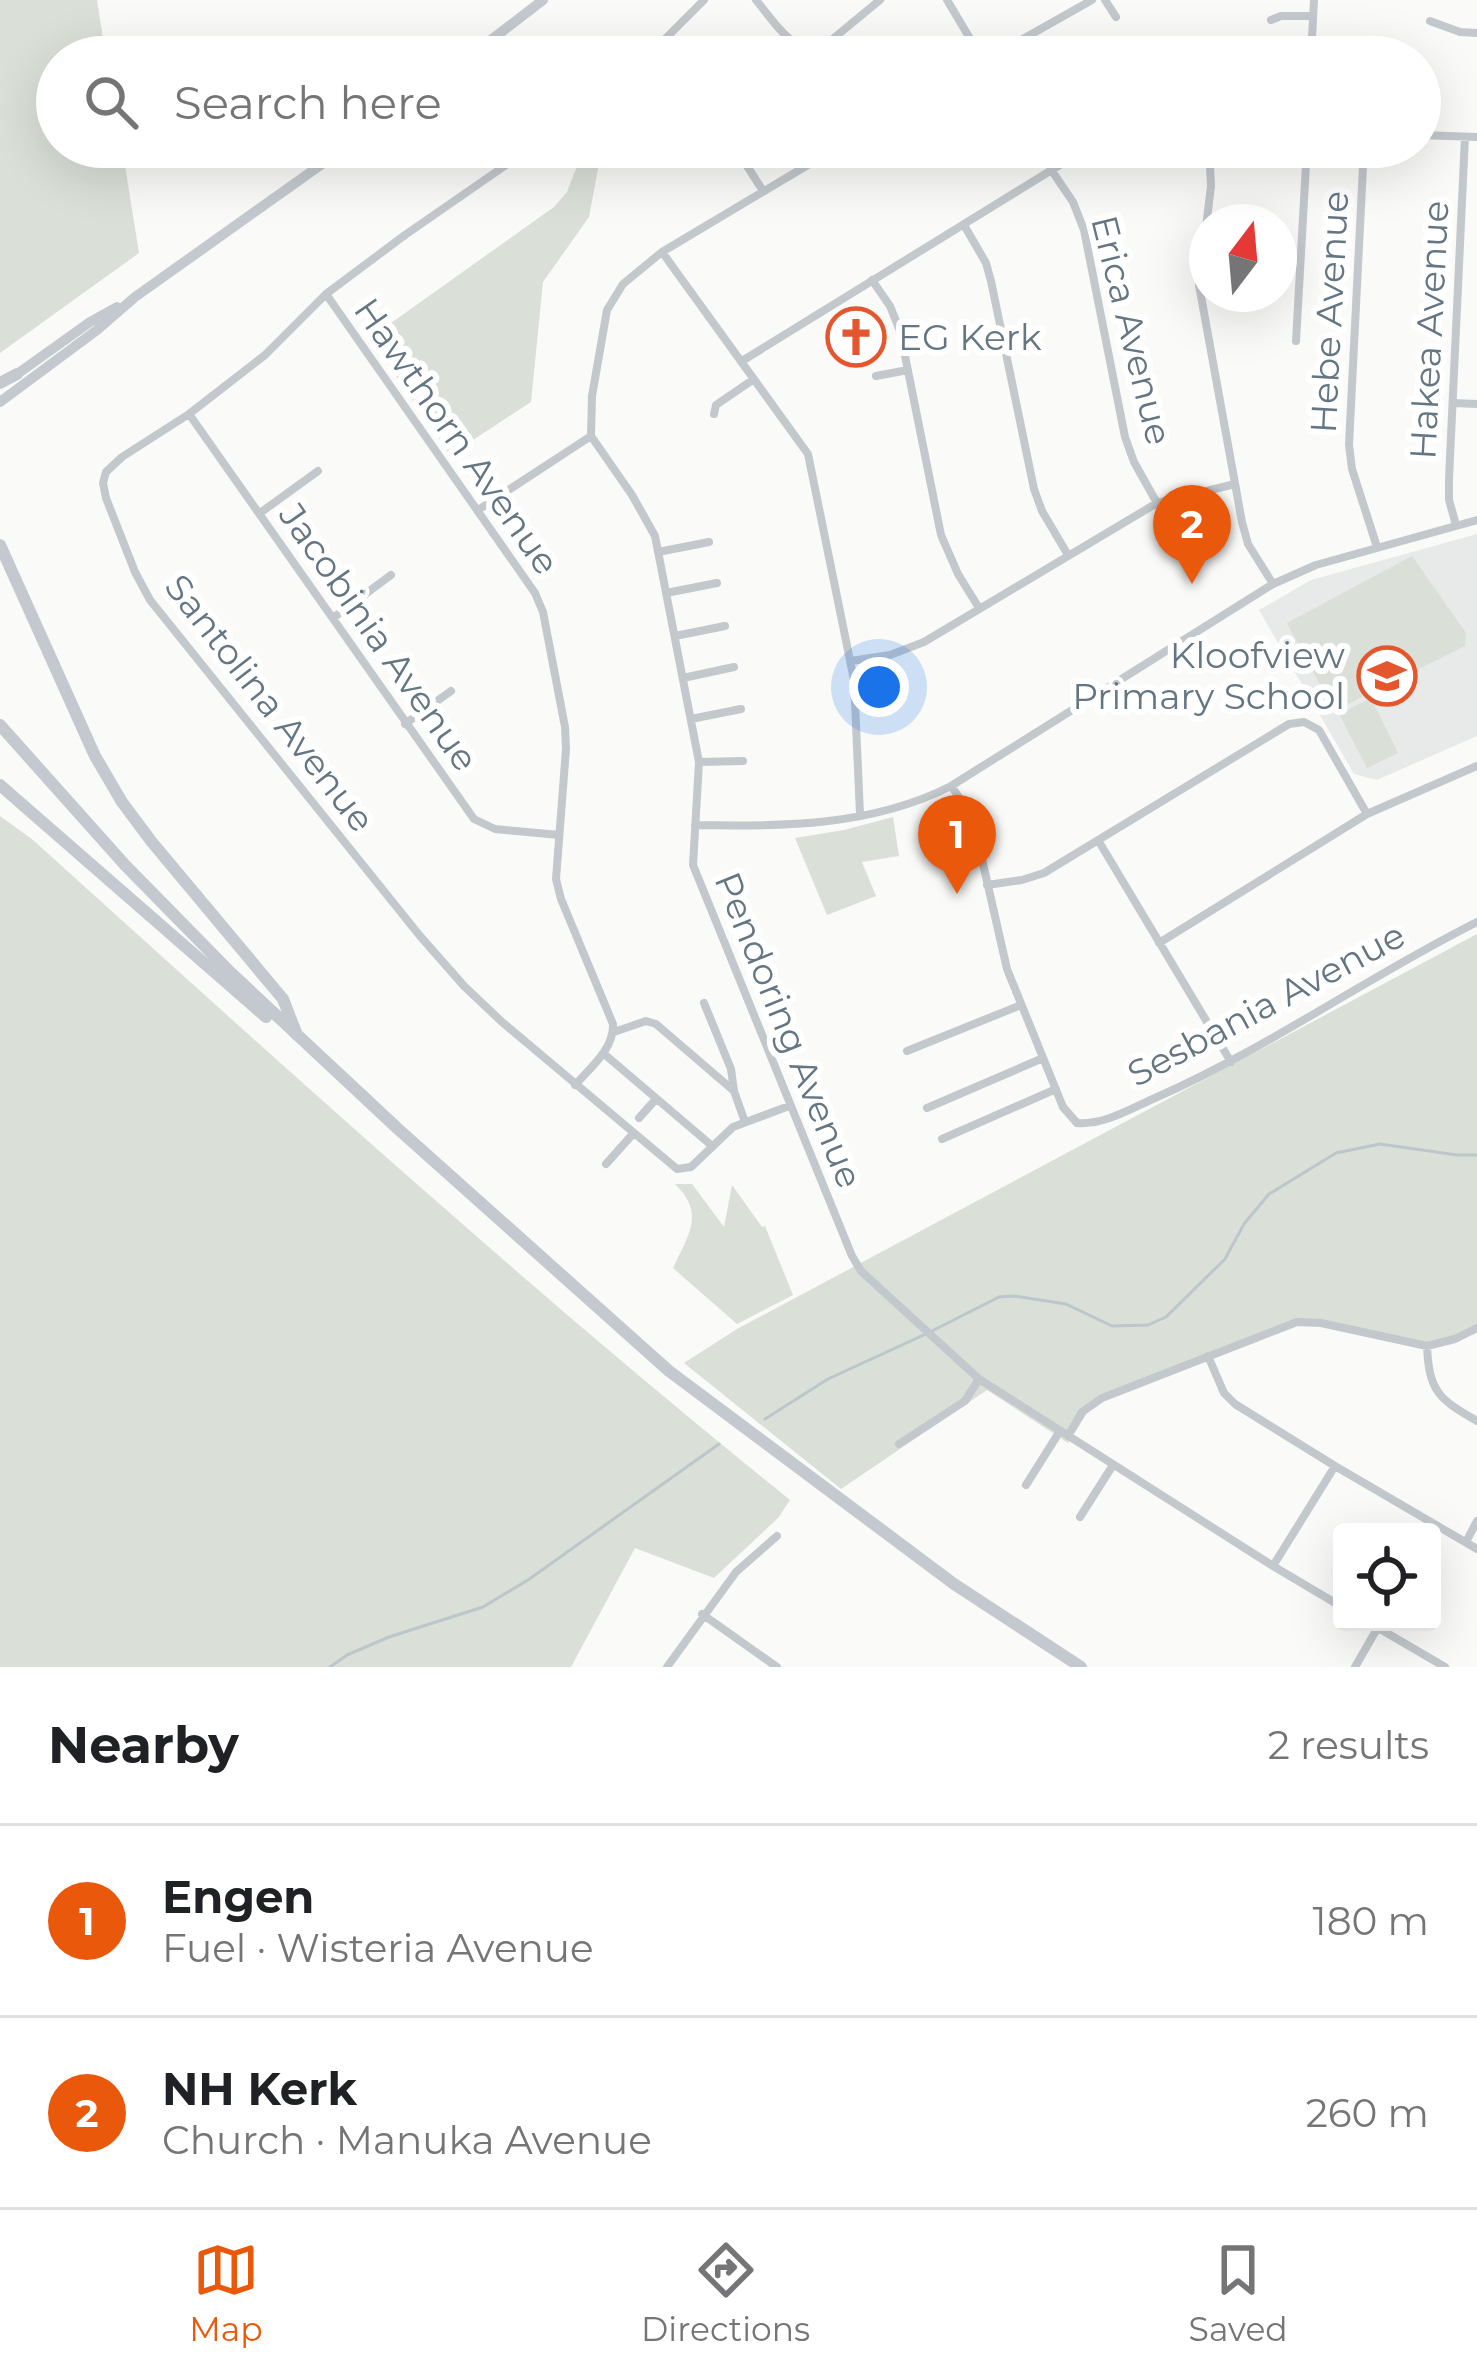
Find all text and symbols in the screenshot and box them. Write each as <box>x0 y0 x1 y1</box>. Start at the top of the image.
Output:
search box <box>36 36 1441 168</box>
icon: search <box>78 69 144 135</box>
text: Search here <box>174 75 442 130</box>
street label: Hebe Avenue <box>1301 190 1357 434</box>
street label: Hakea Avenue <box>1400 200 1458 460</box>
north arrow <box>1189 204 1297 312</box>
street label: Erica Avenue <box>1082 211 1182 449</box>
street label: Hawthorn Avenue <box>345 289 569 583</box>
church icon: EG Kerk <box>825 306 887 368</box>
place label: EG Kerk <box>898 315 1042 359</box>
pin: 2 <box>1153 485 1231 584</box>
street label: Jacobinia Avenue <box>270 494 488 779</box>
street label: Santolina Avenue <box>156 566 384 840</box>
place label: Kloofview Primary School <box>1072 633 1345 718</box>
school or university icon: Kloofview Primary School <box>1356 645 1418 707</box>
your location <box>849 657 909 717</box>
pin: 1 <box>918 795 996 894</box>
street label: Pendoring Avenue <box>706 866 872 1194</box>
street label: Sesbania Avenue <box>1120 912 1412 1096</box>
map controls <box>1333 1523 1441 1631</box>
button: locate <box>1333 1523 1441 1631</box>
text: Nearby <box>48 1714 239 1776</box>
text: 2 results <box>1268 1721 1429 1769</box>
text: Engen <box>162 1869 314 1924</box>
text: 1 <box>79 1897 95 1945</box>
text: 180 m <box>1313 1897 1429 1945</box>
text: Fuel · Wisteria Avenue <box>162 1924 594 1972</box>
text: NH Kerk <box>162 2061 357 2116</box>
text: 2 <box>75 2089 99 2137</box>
text: 260 m <box>1306 2089 1429 2137</box>
text: Church · Manuka Avenue <box>162 2116 652 2164</box>
tab: Map <box>189 2237 263 2349</box>
tab: Directions <box>641 2237 810 2349</box>
tab: Saved <box>1189 2237 1288 2349</box>

